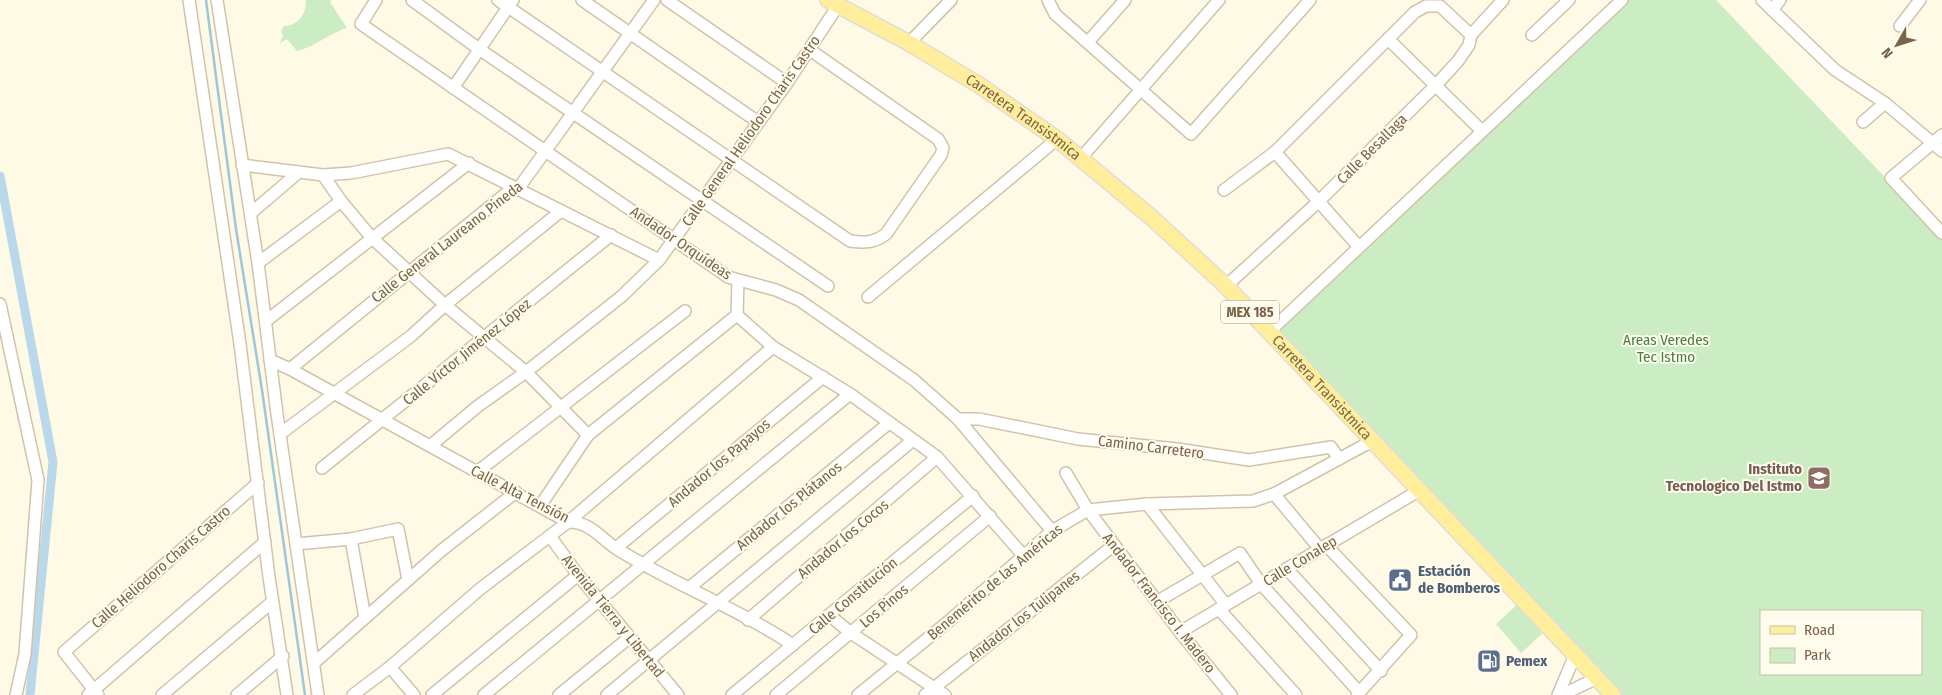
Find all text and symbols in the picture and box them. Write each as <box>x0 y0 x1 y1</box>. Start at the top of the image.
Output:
north arrow <box>1872 20 1922 70</box>
street label: Calle General Heliodoro Charis Castro <box>678 32 824 230</box>
text: N <box>1878 44 1897 61</box>
street label: Carretera Transistmica <box>962 70 1085 164</box>
street label: Calle Besallaga <box>1333 110 1411 188</box>
street label: Calle General Laureano Pineda <box>368 177 526 307</box>
street label: Andador Orquídeas <box>627 202 735 284</box>
street label: Calle Víctor Jiménez López <box>399 295 535 409</box>
road number: MEX 185 <box>1221 300 1279 324</box>
park label: Areas Veredes Tec Istmo <box>1623 331 1709 366</box>
street label: Carretera Transistmica <box>1268 332 1376 443</box>
street label: Andador los Papayos <box>664 415 774 511</box>
street label: Camino Carretero <box>1097 432 1205 462</box>
street label: Andador los Plátanos <box>732 458 846 554</box>
place label: Instituto Tecnologico Del Istmo <box>1666 460 1802 495</box>
street label: Calle Alta Tensión <box>468 461 572 527</box>
school or university icon: Instituto Tecnologico Del Istmo <box>1806 465 1832 491</box>
street label: Andador los Cocos <box>794 496 892 582</box>
street label: Calle Heliodoro Charis Castro <box>88 502 234 632</box>
street label: Benemérito de las Américas <box>924 520 1066 644</box>
street label: Andador Francisco I. Madero <box>1099 529 1219 677</box>
street label: Calle Conalep <box>1260 532 1340 590</box>
street label: Avenida Tierra y Libertad <box>558 551 668 681</box>
street label: Calle Constitución <box>805 554 901 638</box>
place label: Estación de Bomberos <box>1418 562 1501 597</box>
street label: Andador los Tulipanes <box>965 567 1083 665</box>
public building icon: Estación de Bomberos <box>1387 567 1413 593</box>
street label: Los Pinos <box>856 580 912 632</box>
legend <box>1760 610 1922 675</box>
text: Road <box>1804 621 1835 639</box>
text: Park <box>1804 646 1831 664</box>
fuel station icon: Pemex <box>1476 648 1502 674</box>
place label: Pemex <box>1506 652 1548 670</box>

